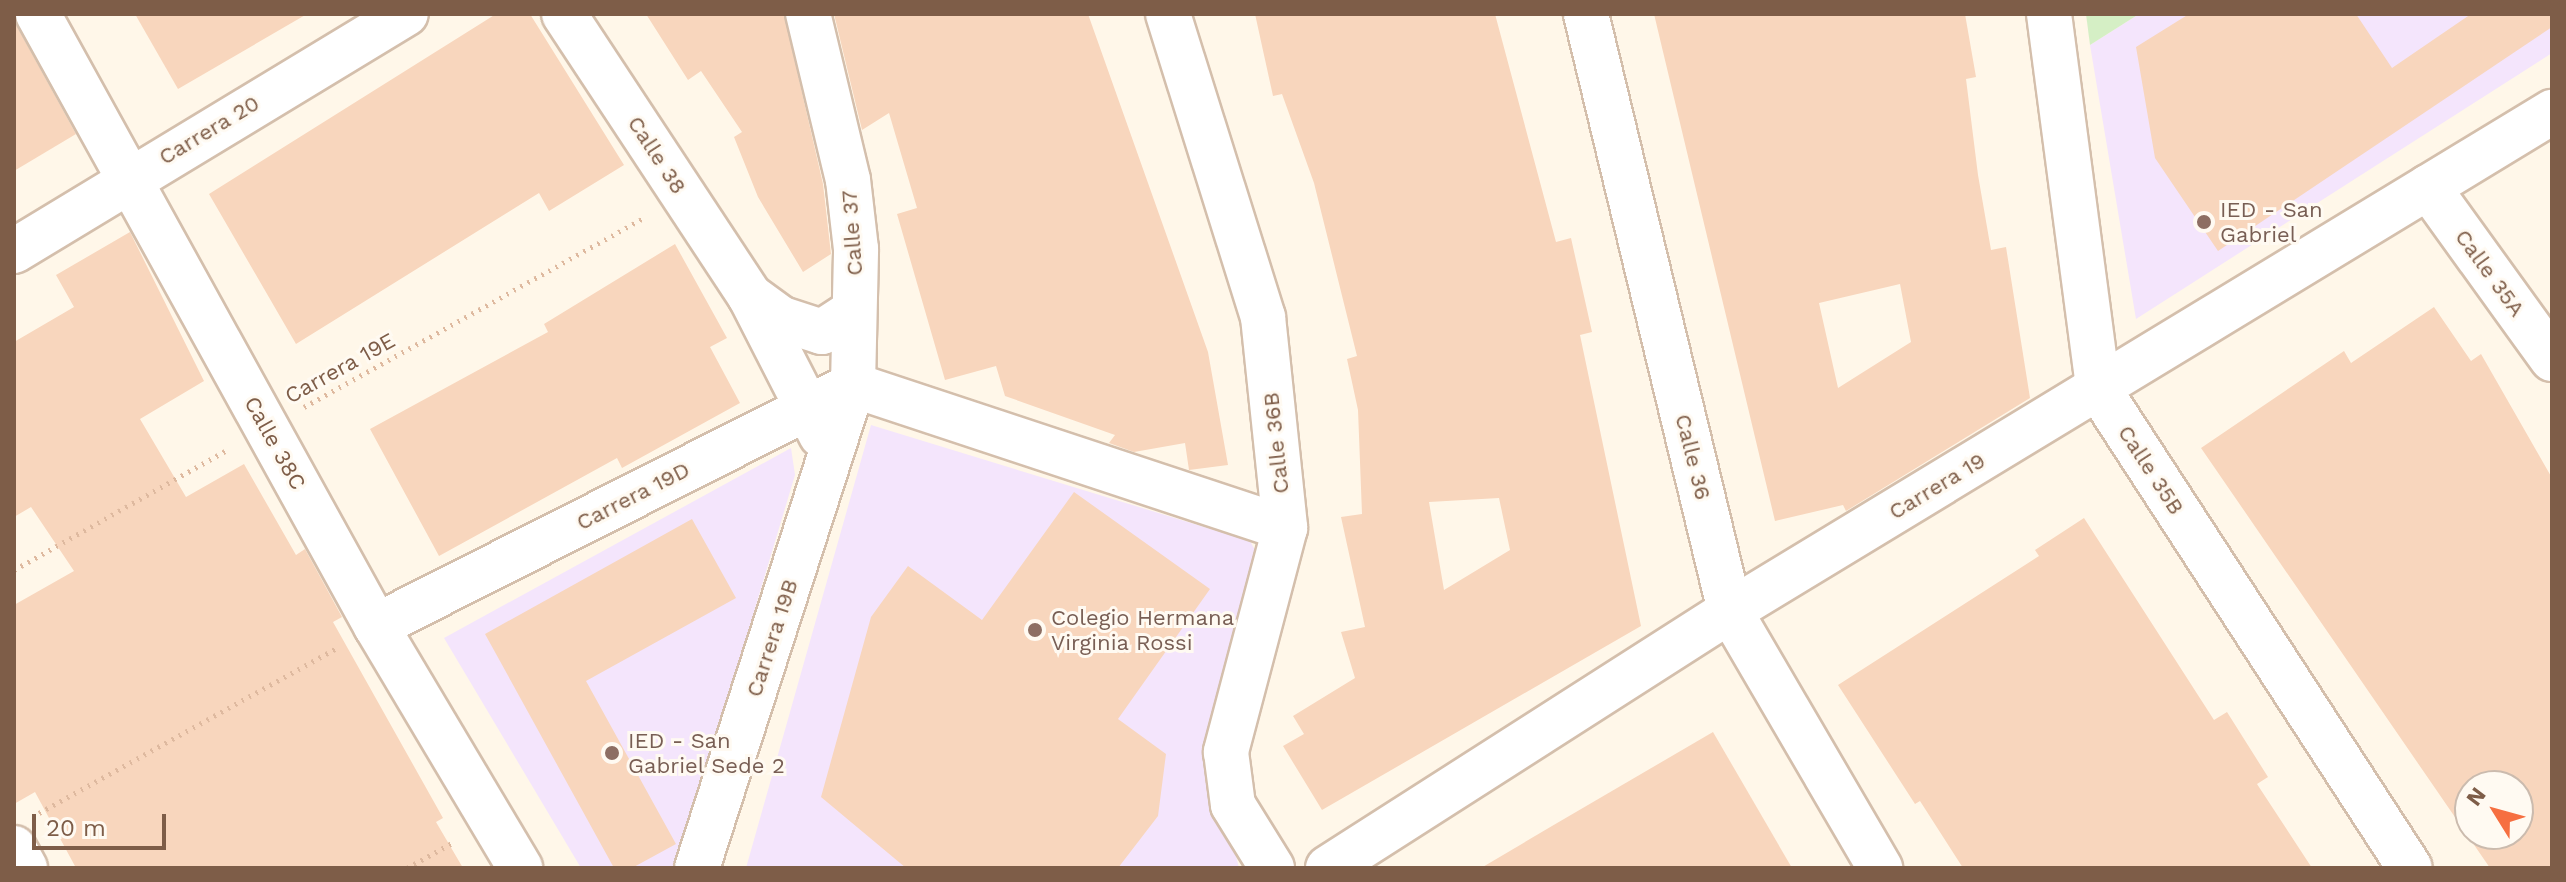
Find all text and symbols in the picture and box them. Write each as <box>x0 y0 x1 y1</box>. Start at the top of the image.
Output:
street label: Carrera 20 <box>154 90 264 170</box>
street label: Calle 38 <box>622 111 692 199</box>
street label: Calle 37 <box>836 189 868 277</box>
place label: IED - San Gabriel <box>2220 196 2323 248</box>
marker: IED - San Gabriel <box>2195 213 2213 231</box>
street label: Calle 35A <box>2450 224 2530 322</box>
street label: Carrera 19E <box>280 327 400 409</box>
street label: Calle 36B <box>1258 391 1294 495</box>
street label: Calle 38C <box>239 392 311 494</box>
street label: Calle 36 <box>1670 411 1716 503</box>
street label: Calle 35B <box>2112 420 2190 520</box>
street label: Carrera 19 <box>1884 447 1990 525</box>
street label: Carrera 19D <box>572 456 694 536</box>
street label: Carrera 19B <box>740 575 804 701</box>
place label: Colegio Hermana Virginia Rossi <box>1051 604 1234 656</box>
marker: Colegio Hermana Virginia Rossi <box>1026 621 1044 639</box>
place label: IED - San Gabriel Sede 2 <box>628 727 786 778</box>
marker: IED - San Gabriel Sede 2 <box>603 744 621 762</box>
north arrow <box>2454 770 2534 850</box>
text: N <box>2461 782 2491 810</box>
scale bar <box>36 798 170 848</box>
text: 20 m <box>46 814 106 842</box>

